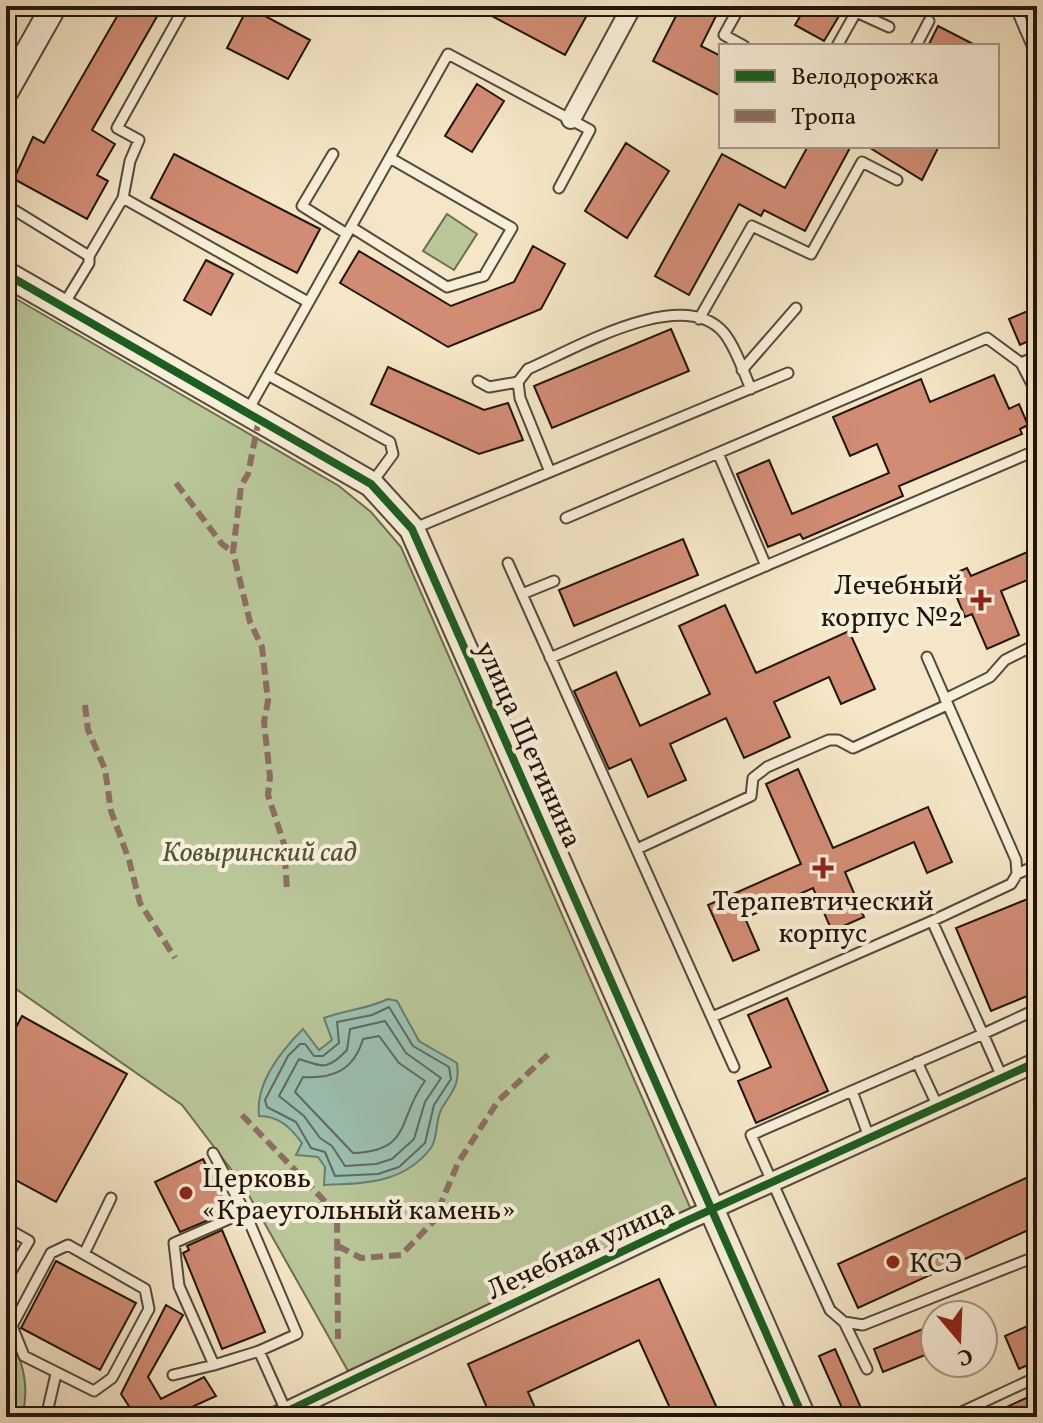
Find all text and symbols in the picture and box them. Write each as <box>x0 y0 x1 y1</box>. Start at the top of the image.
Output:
legend <box>719 44 999 148</box>
text: Велодорожка <box>791 61 939 95</box>
text: Тропа <box>791 101 857 135</box>
place label: Лечебный корпус №2 <box>821 567 963 638</box>
marker: Лечебный корпус №2 <box>970 589 992 611</box>
street label: улица Щетинина <box>465 635 591 855</box>
park label: Ковыринский сад <box>162 834 357 873</box>
marker: Терапевтический корпус <box>812 857 834 879</box>
place label: Терапевтический корпус <box>712 883 934 954</box>
place label: Церковь «Краеугольный камень» <box>202 1160 516 1231</box>
marker: Церковь «Краеугольный камень» <box>177 1184 195 1202</box>
street label: Лечебная улица <box>481 1190 682 1311</box>
place label: КСЭ <box>909 1245 962 1284</box>
marker: КСЭ <box>884 1253 902 1271</box>
north arrow <box>919 1299 999 1379</box>
text: С <box>953 1339 976 1373</box>

